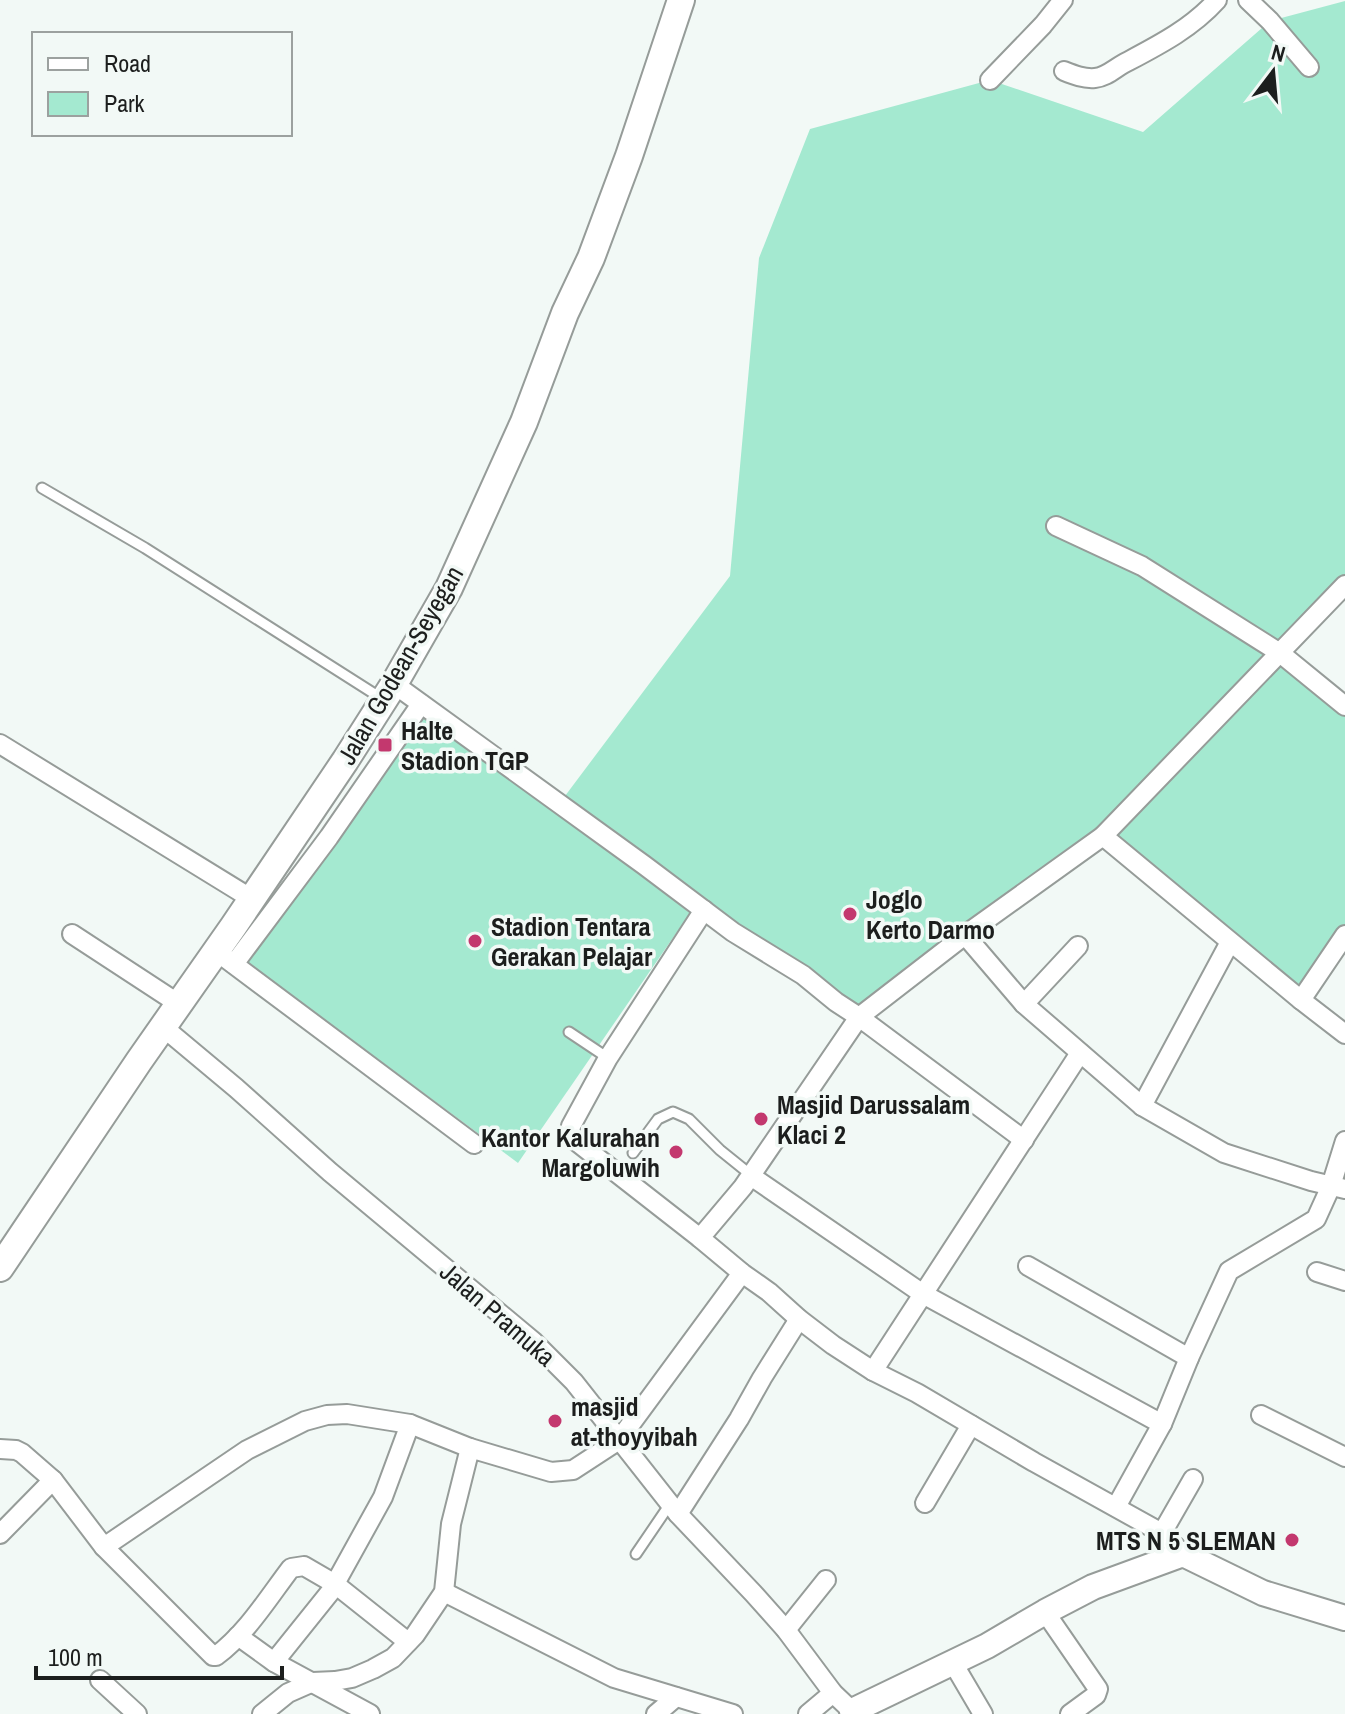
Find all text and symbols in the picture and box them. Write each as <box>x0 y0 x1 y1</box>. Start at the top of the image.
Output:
legend <box>32 32 292 136</box>
north arrow <box>1233 32 1313 112</box>
text: N <box>1268 37 1289 69</box>
text: Road <box>104 47 151 79</box>
text: Park <box>104 87 145 119</box>
street label: Jalan Godean-Seyegan <box>329 559 471 771</box>
place label: Halte Stadion TGP <box>401 713 529 778</box>
marker: Halte Stadion TGP <box>376 736 394 754</box>
place label: Joglo Kerto Darmo <box>866 882 995 947</box>
marker: Joglo Kerto Darmo <box>841 905 859 923</box>
place label: Stadion Tentara Gerakan Pelajar <box>491 909 653 974</box>
marker: Stadion Tentara Gerakan Pelajar <box>466 932 484 950</box>
place label: Masjid Darussalam Klaci 2 <box>777 1087 970 1152</box>
marker: Masjid Darussalam Klaci 2 <box>752 1110 770 1128</box>
place label: Kantor Kalurahan Margoluwih <box>481 1120 660 1185</box>
marker: Kantor Kalurahan Margoluwih <box>667 1143 685 1161</box>
street label: Jalan Pramuka <box>433 1254 563 1374</box>
place label: masjid at-thoyyibah <box>571 1389 698 1454</box>
marker: masjid at-thoyyibah <box>546 1412 564 1430</box>
place label: MTS N 5 SLEMAN <box>1096 1523 1276 1558</box>
marker: MTS N 5 SLEMAN <box>1283 1531 1301 1549</box>
scale bar <box>36 1630 282 1680</box>
text: 100 m <box>48 1641 103 1673</box>

